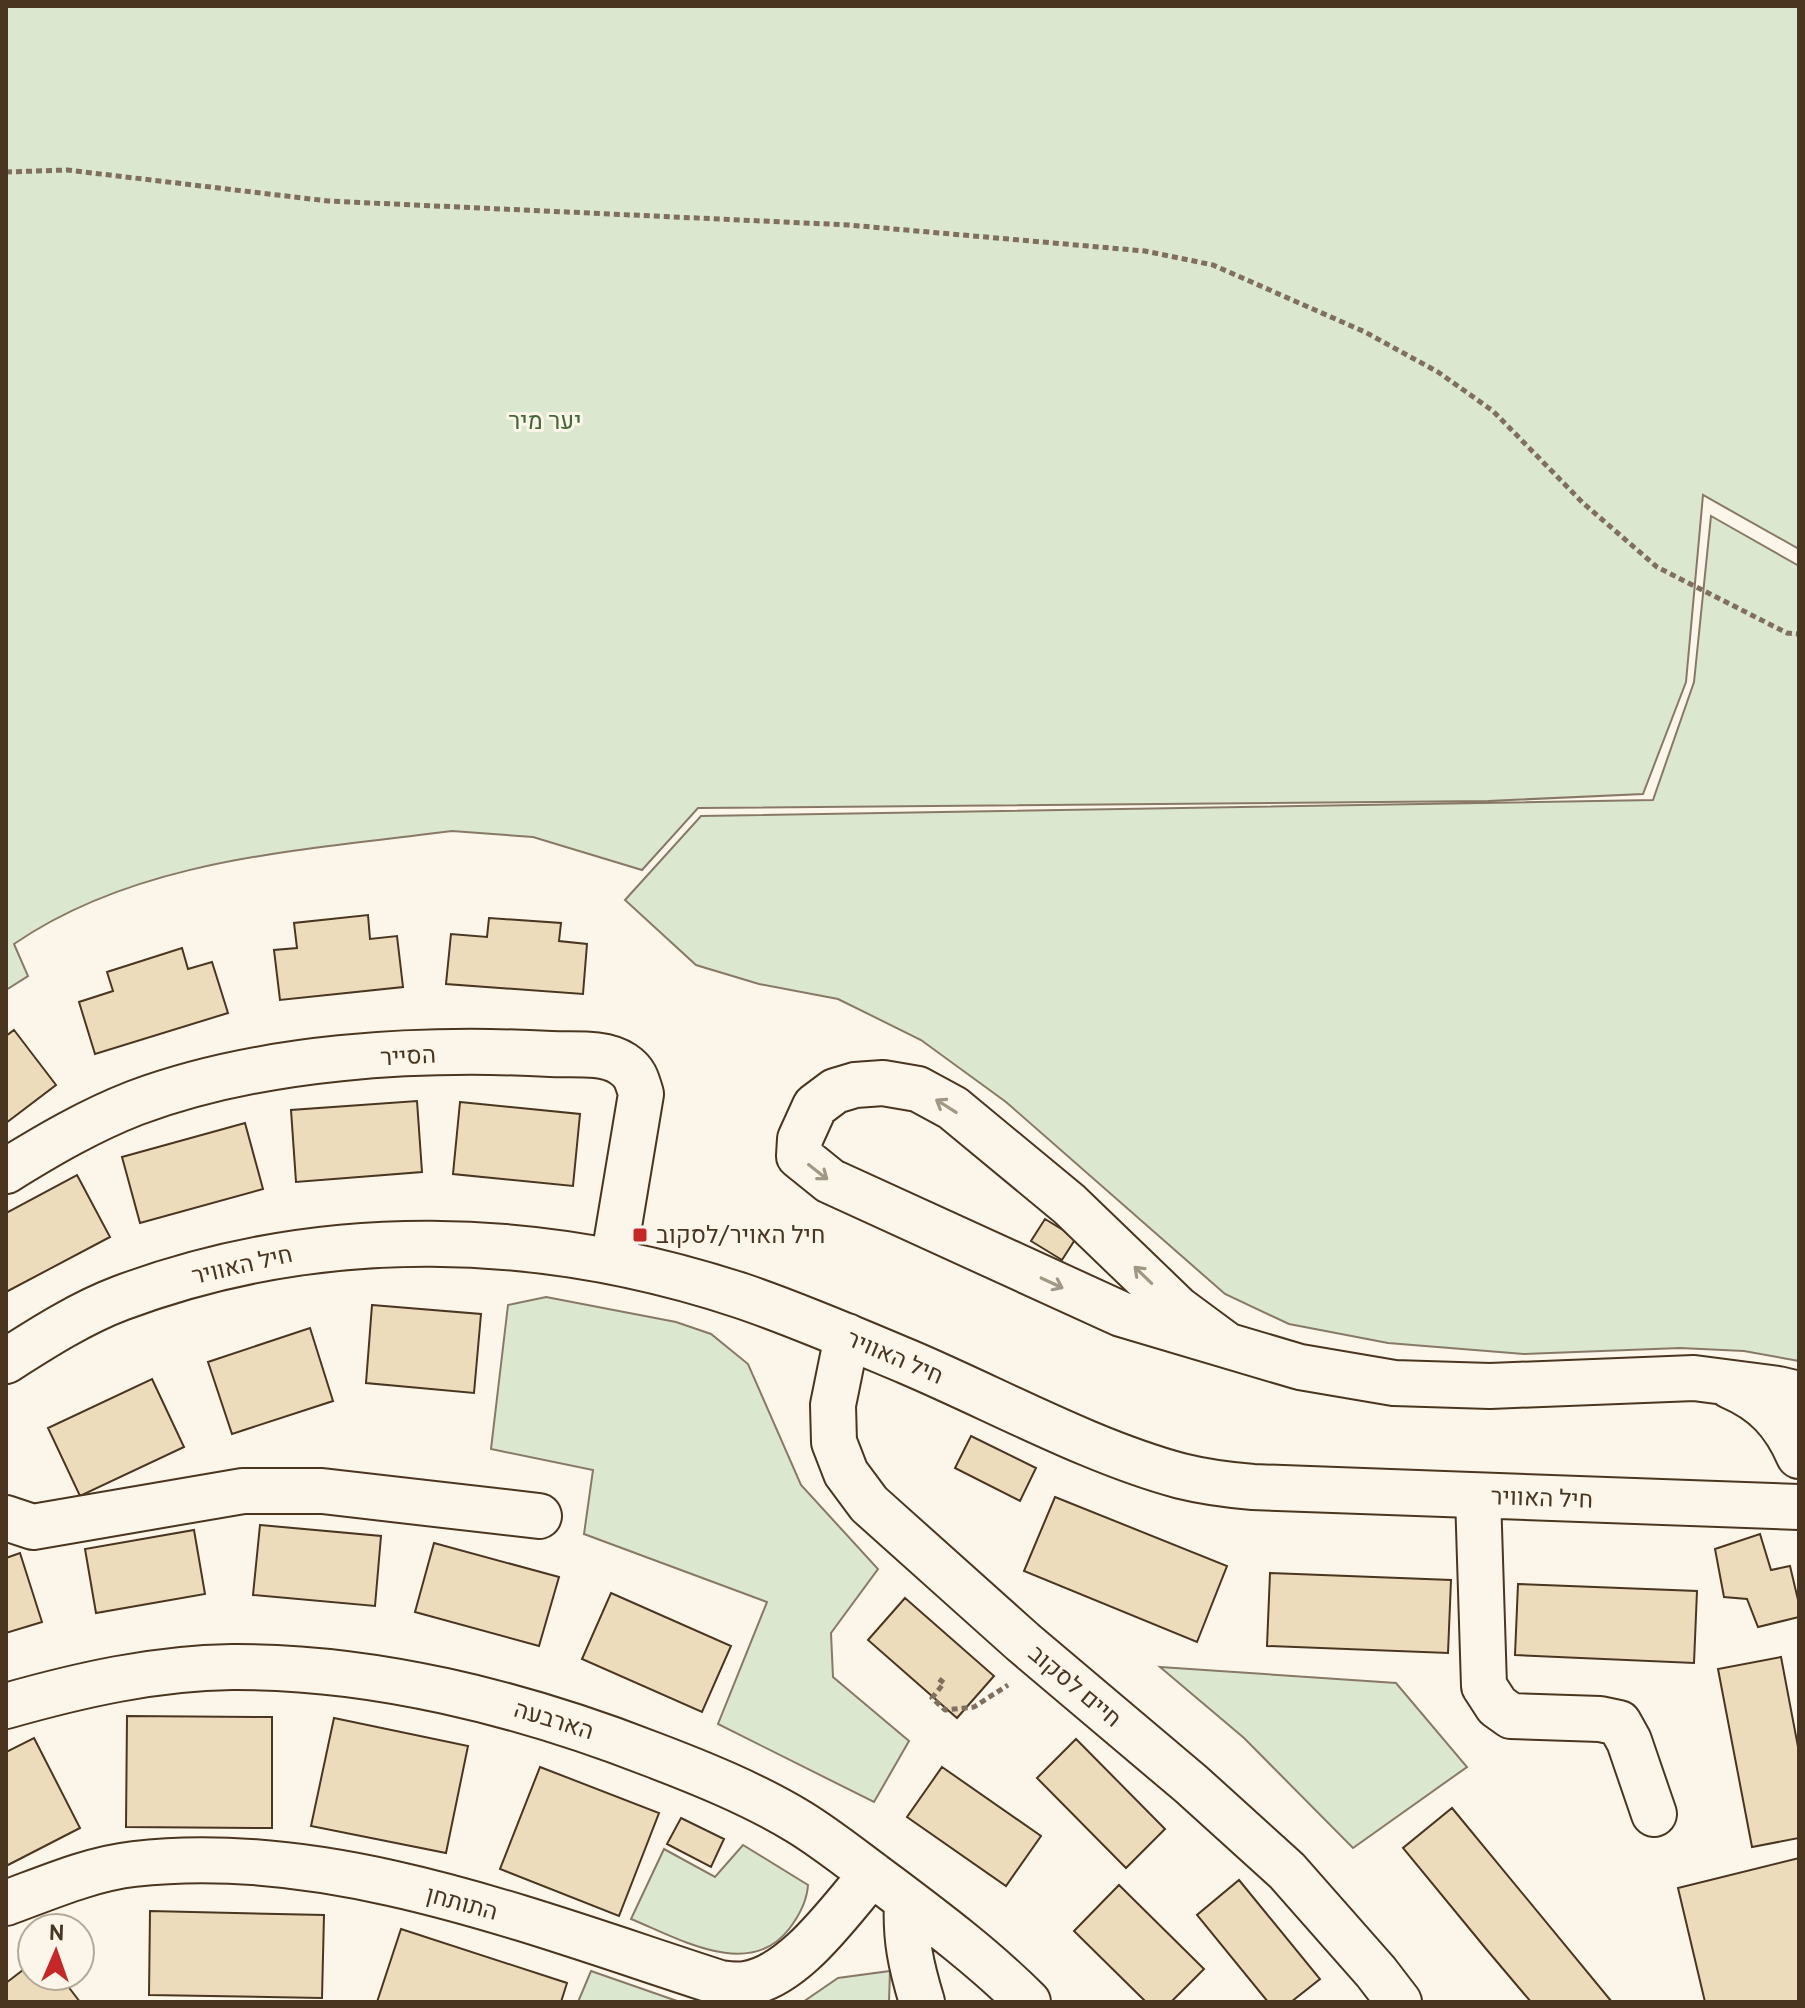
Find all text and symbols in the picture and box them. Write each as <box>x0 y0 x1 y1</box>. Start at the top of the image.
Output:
park label: יער מיר <box>509 408 581 438</box>
street label: הסייר <box>380 1042 437 1074</box>
one-way arrow <box>936 1097 958 1114</box>
one-way arrow <box>807 1164 828 1181</box>
place label: חיל האויר/לסקוב <box>656 1222 825 1252</box>
marker: חיל האויר/לסקוב <box>631 1226 649 1244</box>
street label: חיל האוויר <box>189 1241 296 1293</box>
one-way arrow <box>1134 1266 1153 1285</box>
one-way arrow <box>1040 1276 1064 1291</box>
street label: חיל האוויר <box>841 1325 947 1393</box>
street label: חיל האוויר <box>1490 1483 1594 1517</box>
street label: חיים לסקוב <box>1021 1640 1126 1735</box>
street label: הארבעה <box>510 1696 597 1748</box>
street label: התותחן <box>423 1881 500 1929</box>
north arrow <box>16 1912 96 1992</box>
text: N <box>48 1921 65 1948</box>

